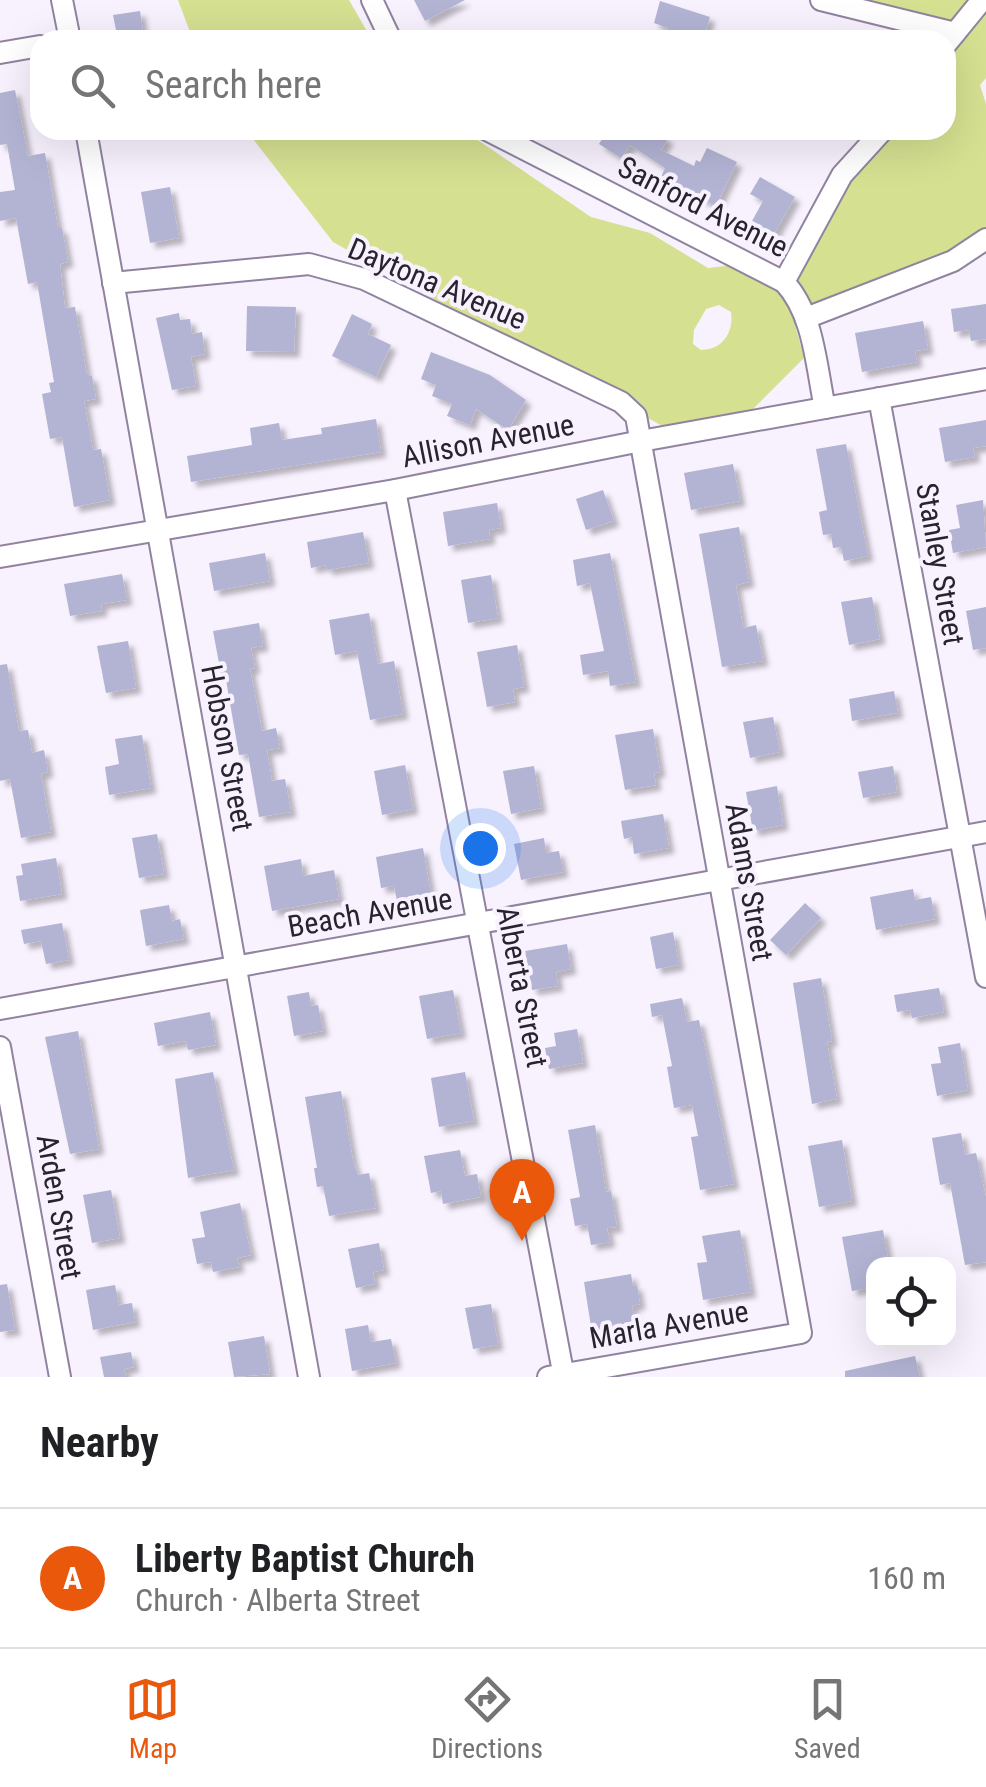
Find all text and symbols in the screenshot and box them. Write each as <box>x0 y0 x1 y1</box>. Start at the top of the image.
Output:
search box <box>30 30 956 140</box>
icon: search <box>65 58 120 113</box>
text: Search here <box>145 63 322 107</box>
street label: Sanford Avenue <box>612 149 794 264</box>
street label: Daytona Avenue <box>343 230 531 337</box>
street label: Allison Avenue <box>399 407 577 474</box>
street label: Stanley Street <box>909 480 972 648</box>
street label: Hobson Street <box>194 662 261 834</box>
street label: Adams Street <box>718 800 781 964</box>
your location <box>455 823 506 874</box>
street label: Beach Avenue <box>285 881 455 944</box>
street label: Alberta Street <box>490 903 555 1070</box>
street label: Arden Street <box>30 1132 89 1282</box>
pin: A <box>490 1158 554 1241</box>
map controls <box>866 1257 956 1347</box>
button: locate <box>866 1257 956 1347</box>
street label: Marla Avenue <box>587 1293 751 1356</box>
text: Nearby <box>40 1418 159 1467</box>
text: Liberty Baptist Church <box>135 1537 475 1581</box>
text: A <box>63 1559 82 1597</box>
text: 160 m <box>867 1559 946 1597</box>
text: Church · Alberta Street <box>135 1581 420 1619</box>
tab: Map <box>125 1672 180 1765</box>
tab: Directions <box>431 1672 543 1765</box>
tab: Saved <box>794 1672 861 1765</box>

